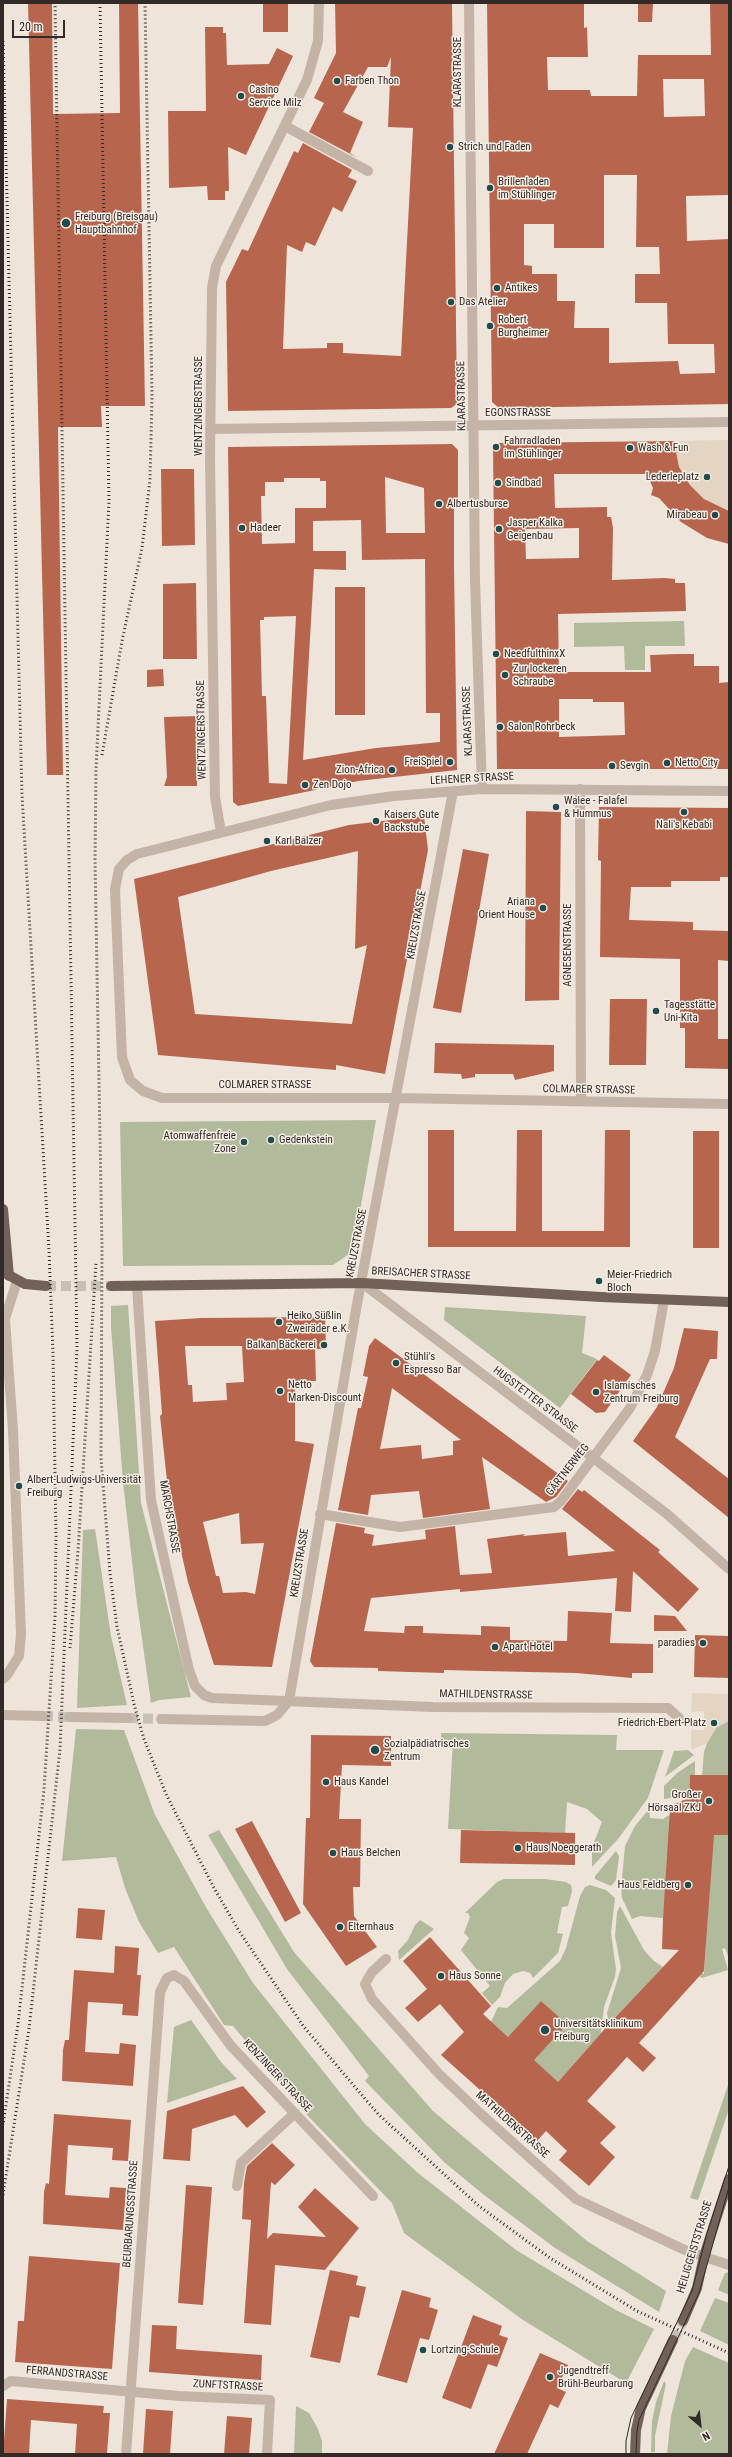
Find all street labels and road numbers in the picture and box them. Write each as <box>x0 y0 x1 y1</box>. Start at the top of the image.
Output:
street label: KLARASTRASSE <box>451 37 465 107</box>
street label: WENTZINGERSTRASSE <box>192 356 206 456</box>
street label: KLARASTRASSE <box>455 361 469 431</box>
street label: EGONSTRASSE <box>485 406 551 420</box>
street label: WENTZINGERSTRASSE <box>195 680 209 780</box>
street label: KLARASTRASSE <box>460 686 476 756</box>
street label: LEHENER STRASSE <box>430 770 514 788</box>
street label: KREUZSTRASSE <box>404 890 430 960</box>
street label: AGNESENSTRASSE <box>561 903 575 987</box>
street label: COLMARER STRASSE <box>219 1078 311 1092</box>
street label: COLMARER STRASSE <box>542 1083 636 1097</box>
street label: KREUZSTRASSE <box>344 1208 370 1278</box>
street label: BREISACHER STRASSE <box>371 1265 471 1283</box>
street label: HUGSTETTER STRASSE <box>490 1364 580 1436</box>
street label: GÄRTNERWEG <box>544 1441 592 1499</box>
street label: MARCHSTRASSE <box>156 1479 182 1555</box>
street label: KREUZSTRASSE <box>288 1528 312 1598</box>
street label: MATHILDENSTRASSE <box>439 1688 533 1702</box>
street label: KENZINGER STRASSE <box>240 2037 314 2115</box>
street label: MATHILDENSTRASSE <box>473 2089 551 2161</box>
street label: BEURBARUNGSSTRASSE <box>121 2160 141 2268</box>
street label: HEILIGGEISTSTRASSE <box>675 2199 715 2295</box>
street label: FERRANDSTRASSE <box>25 2364 109 2384</box>
street label: ZUNFTSTRASSE <box>193 2378 263 2394</box>

